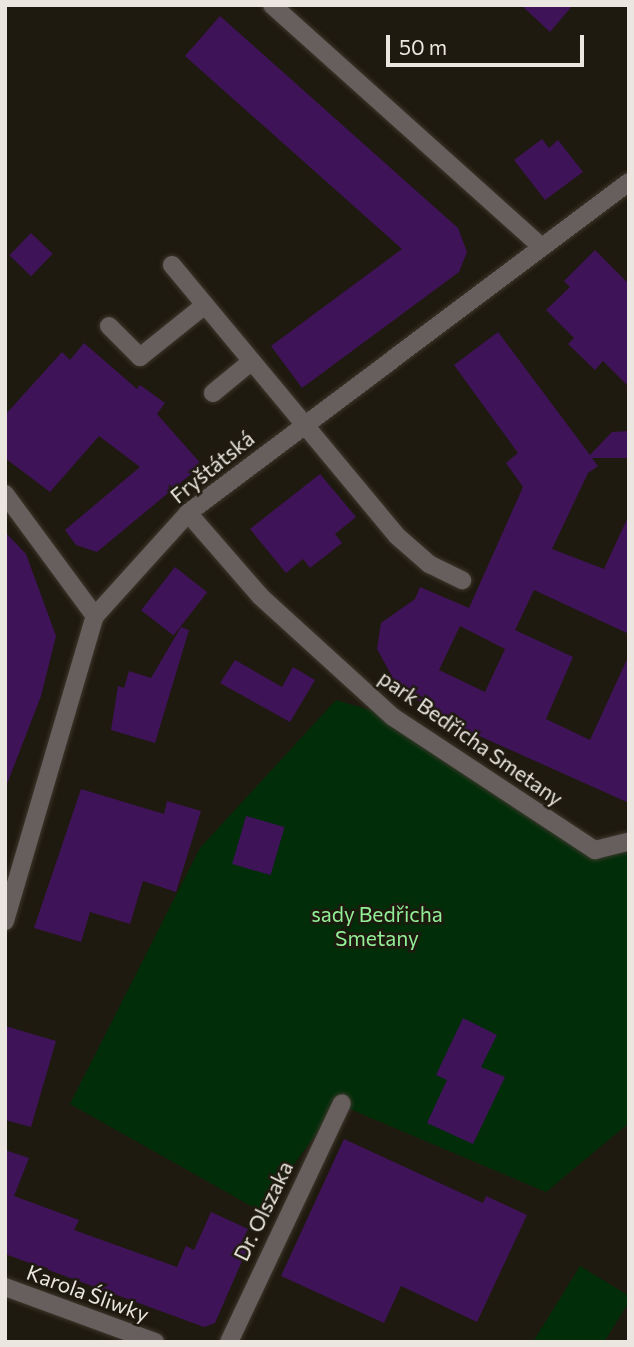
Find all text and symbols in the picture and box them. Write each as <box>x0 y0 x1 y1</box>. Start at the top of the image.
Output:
scale bar <box>389 21 587 65</box>
text: 50 m <box>399 34 447 59</box>
street label: Fryštátská <box>165 426 259 508</box>
street label: park Bedřicha Smetany <box>374 665 568 811</box>
park label: sady Bedřicha Smetany <box>311 901 443 951</box>
street label: Dr. Olszaka <box>228 1157 298 1265</box>
street label: Karola Śliwky <box>24 1259 152 1327</box>

